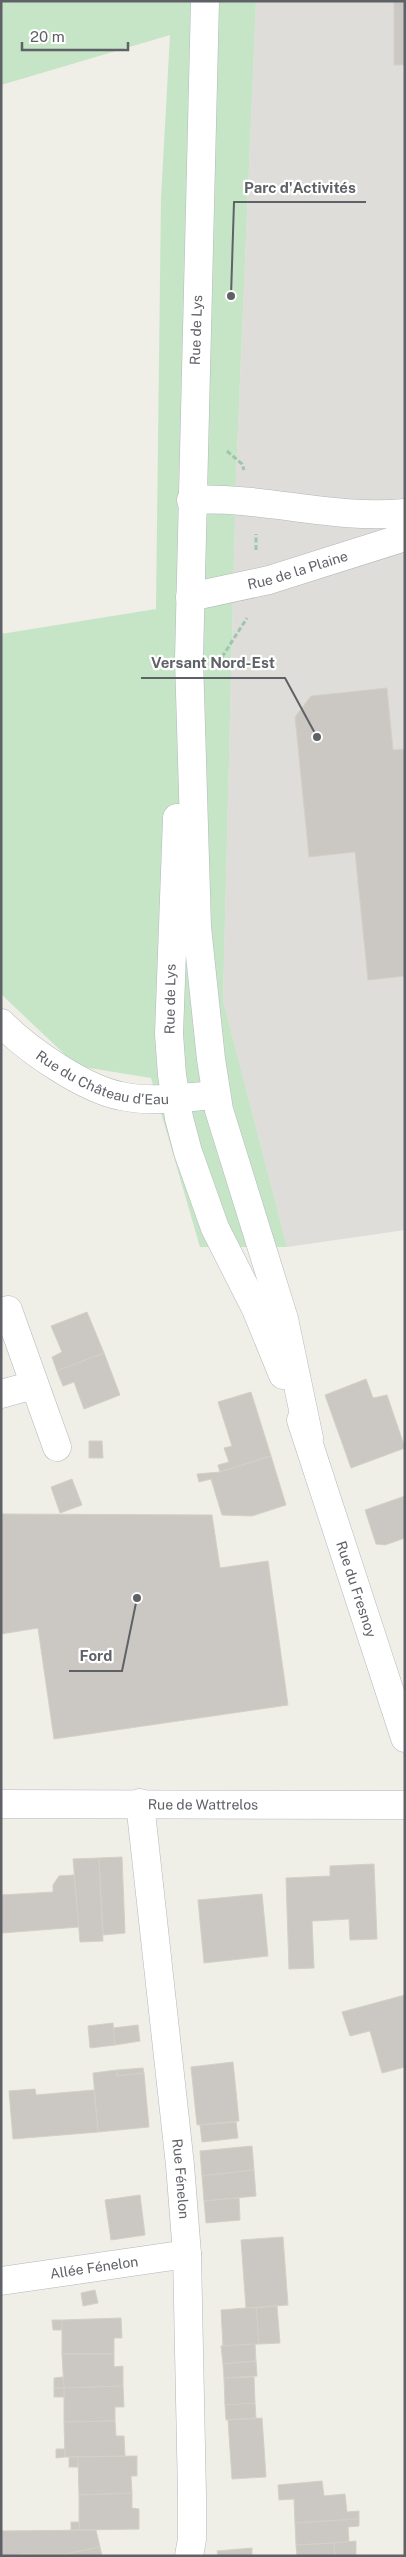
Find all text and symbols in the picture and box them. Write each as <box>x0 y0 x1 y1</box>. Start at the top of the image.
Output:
scale bar <box>22 20 129 52</box>
text: 20 m <box>30 28 65 45</box>
callout: Parc d'Activités <box>234 172 366 202</box>
text: Parc d'Activités <box>244 179 356 196</box>
street label: Rue de Lys <box>187 295 205 365</box>
street label: Rue de la Plaine <box>246 548 350 592</box>
callout: Versant Nord-Est <box>141 648 285 678</box>
text: Versant Nord-Est <box>151 654 275 671</box>
street label: Rue de Lys <box>161 964 179 1034</box>
street label: Rue du Château d'Eau <box>33 1047 169 1107</box>
street label: Rue du Fresnoy <box>333 1539 380 1640</box>
callout: Ford <box>69 1641 122 1671</box>
text: Ford <box>80 1647 112 1664</box>
street label: Rue de Wattrelos <box>148 1796 258 1813</box>
street label: Rue Fénelon <box>169 2138 192 2220</box>
street label: Allée Fénelon <box>49 2253 139 2282</box>

